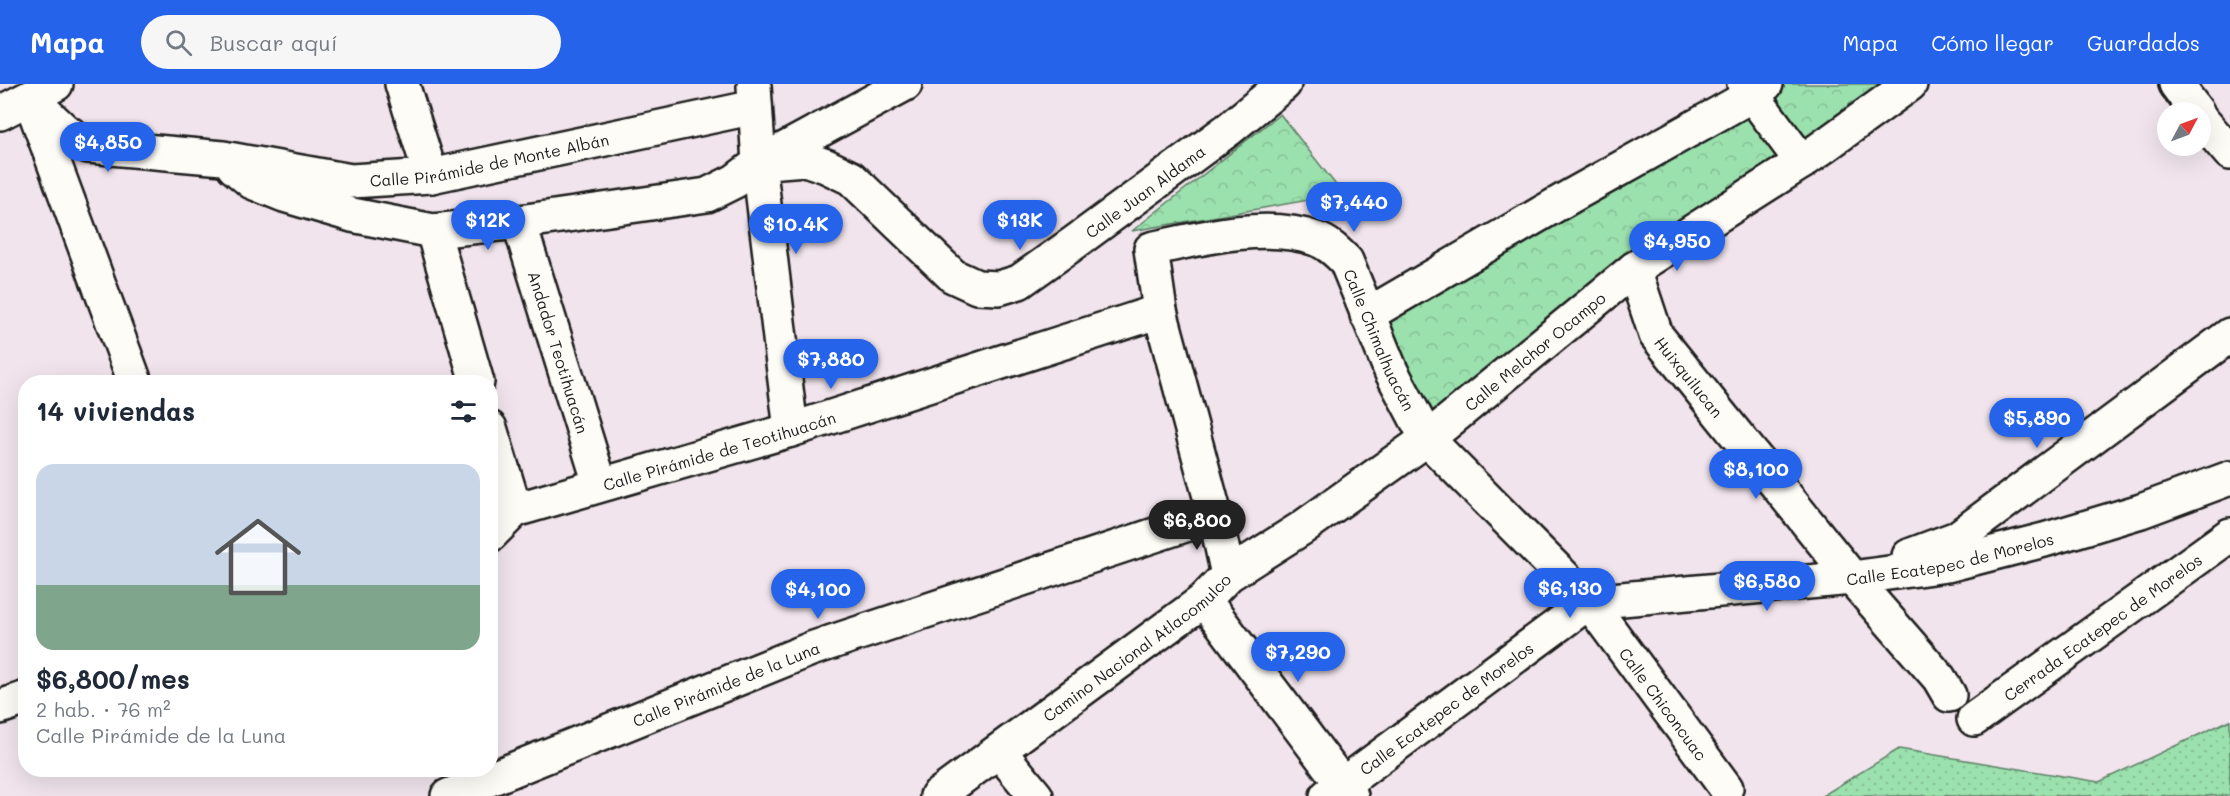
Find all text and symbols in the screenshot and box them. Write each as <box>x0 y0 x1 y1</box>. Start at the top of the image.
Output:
search box <box>141 15 561 69</box>
text: Mapa <box>30 24 105 60</box>
icon: search <box>162 26 195 59</box>
text: Buscar aquí <box>210 28 338 57</box>
text: Mapa <box>1842 29 1898 56</box>
text: Cómo llegar <box>1931 29 2054 56</box>
text: Guardados <box>2087 29 2200 56</box>
north arrow <box>2157 102 2211 156</box>
map controls <box>2157 102 2211 156</box>
pin: $4,850 <box>59 122 157 173</box>
text: $4,850 <box>74 128 142 154</box>
street label: Calle Pirámide de Monte Albán <box>369 128 611 190</box>
street label: Calle Juan Aldama <box>1081 140 1209 242</box>
pin: $7,440 <box>1305 182 1403 233</box>
text: $7,440 <box>1320 188 1388 214</box>
pin: $12K <box>452 200 524 251</box>
pin: $13K <box>984 200 1056 251</box>
pin: $10.4K <box>747 204 845 255</box>
text: $12K <box>465 206 511 232</box>
text: $13K <box>997 206 1043 232</box>
text: $10.4K <box>763 210 829 236</box>
pin: $4,950 <box>1628 221 1726 272</box>
text: $4,950 <box>1643 227 1711 253</box>
street label: Calle Chimalhuacán <box>1340 266 1420 414</box>
street label: Andador Teotihuacán <box>524 268 594 436</box>
street label: Calle Melchor Ocampo <box>1460 287 1609 415</box>
street label: Huixquilucan <box>1651 332 1729 421</box>
pin: $7,880 <box>782 339 880 390</box>
text: $7,880 <box>797 345 865 371</box>
text: 14 viviendas <box>36 394 195 428</box>
icon: filters <box>447 395 480 428</box>
pin: $5,890 <box>1988 398 2086 449</box>
text: $5,890 <box>2003 404 2071 430</box>
street label: Calle Pirámide de Teotihuacán <box>600 406 838 495</box>
pin: $8,100 <box>1707 449 1805 500</box>
text: $8,100 <box>1723 455 1789 481</box>
pin: $6,800 <box>1148 500 1246 551</box>
icon: home <box>204 503 312 611</box>
text: $6,800 <box>1163 506 1231 532</box>
street label: Calle Ecatepec de Morelos <box>1845 527 2056 589</box>
street label: Cerrada Ecatepec de Morelos <box>1999 548 2206 705</box>
pin: $6,580 <box>1718 561 1816 612</box>
text: $6,580 <box>1733 567 1801 593</box>
street label: Camino Nacional Atlacomulco <box>1038 568 1235 726</box>
pin: $6,130 <box>1521 568 1619 619</box>
pin: $4,100 <box>769 569 867 620</box>
text: $6,130 <box>1538 574 1602 600</box>
text: $4,100 <box>785 575 851 601</box>
pin: $7,290 <box>1249 632 1347 683</box>
street label: Calle Pirámide de la Luna <box>629 636 822 731</box>
street label: Calle Ecatepec de Morelos <box>1355 637 1537 779</box>
text: $7,290 <box>1265 638 1331 664</box>
street label: Calle Chiconcuac <box>1615 643 1712 764</box>
text: $6,800/mes <box>36 662 190 696</box>
text: 2 hab. · 76 m² <box>36 696 171 722</box>
text: Calle Pirámide de la Luna <box>36 722 286 748</box>

